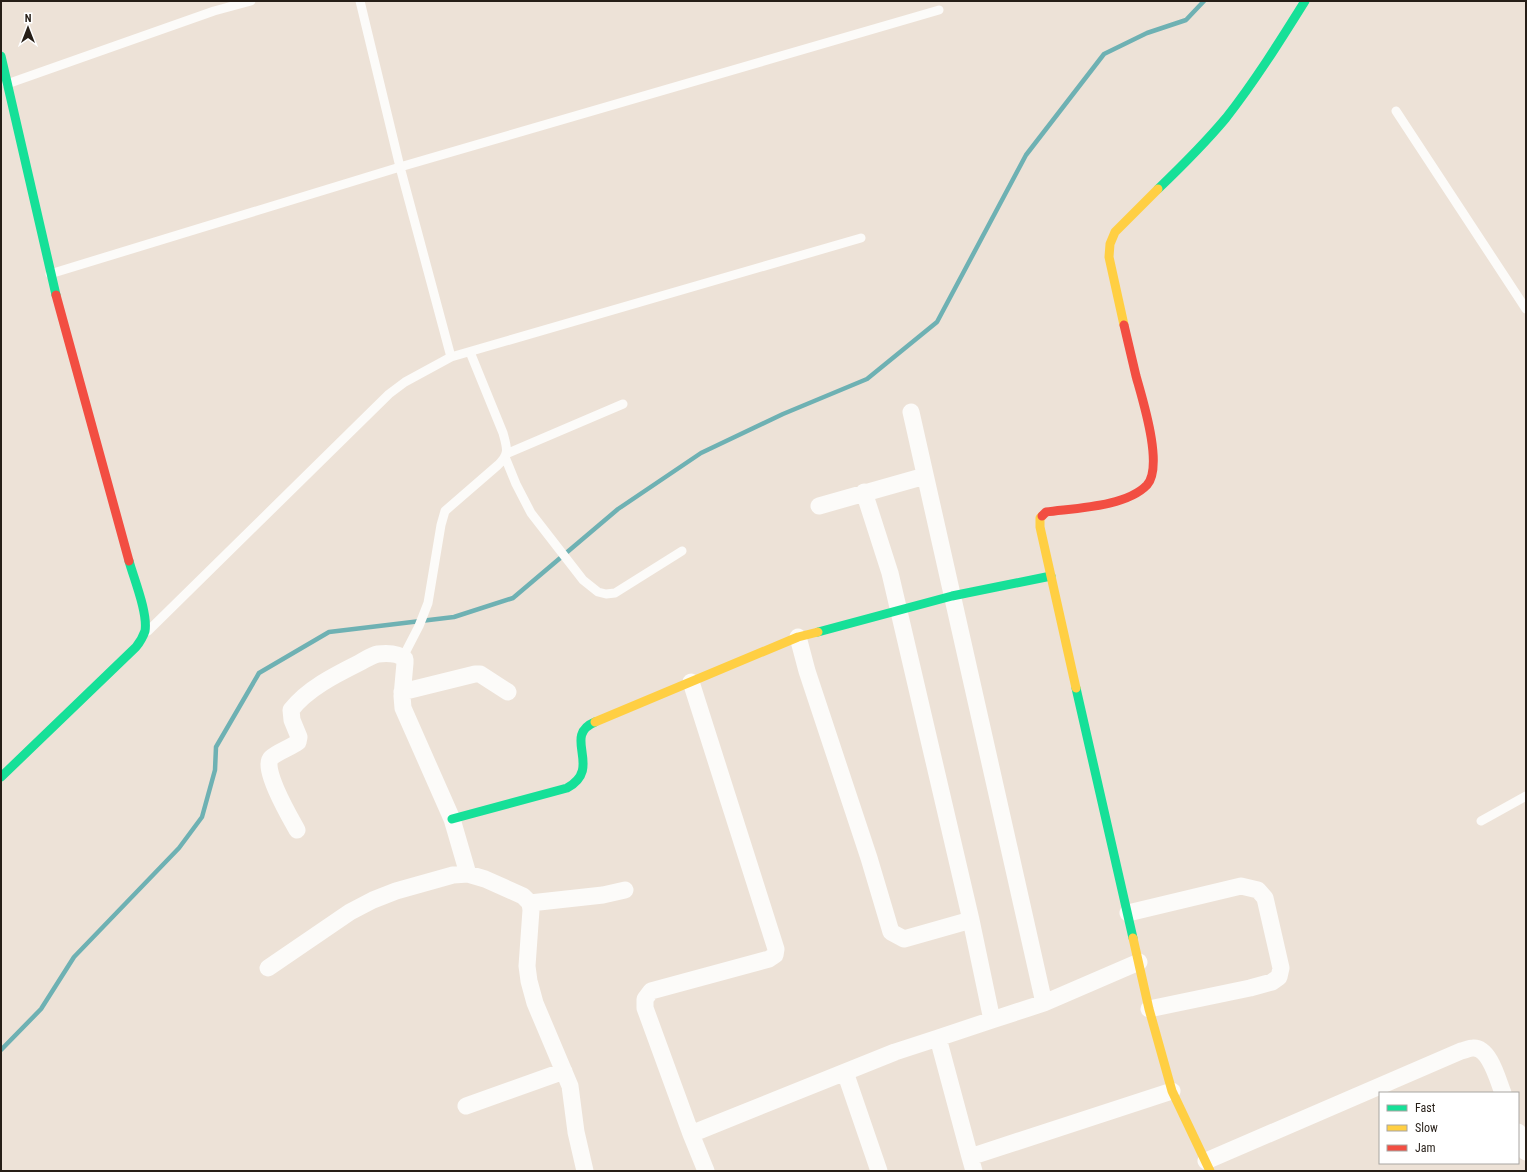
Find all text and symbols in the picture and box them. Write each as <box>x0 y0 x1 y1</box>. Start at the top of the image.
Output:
north arrow <box>8 8 48 48</box>
text: N <box>25 12 32 25</box>
legend <box>1379 1092 1519 1164</box>
text: Fast <box>1415 1101 1436 1115</box>
text: Slow <box>1415 1121 1438 1135</box>
text: Jam <box>1415 1141 1436 1155</box>

